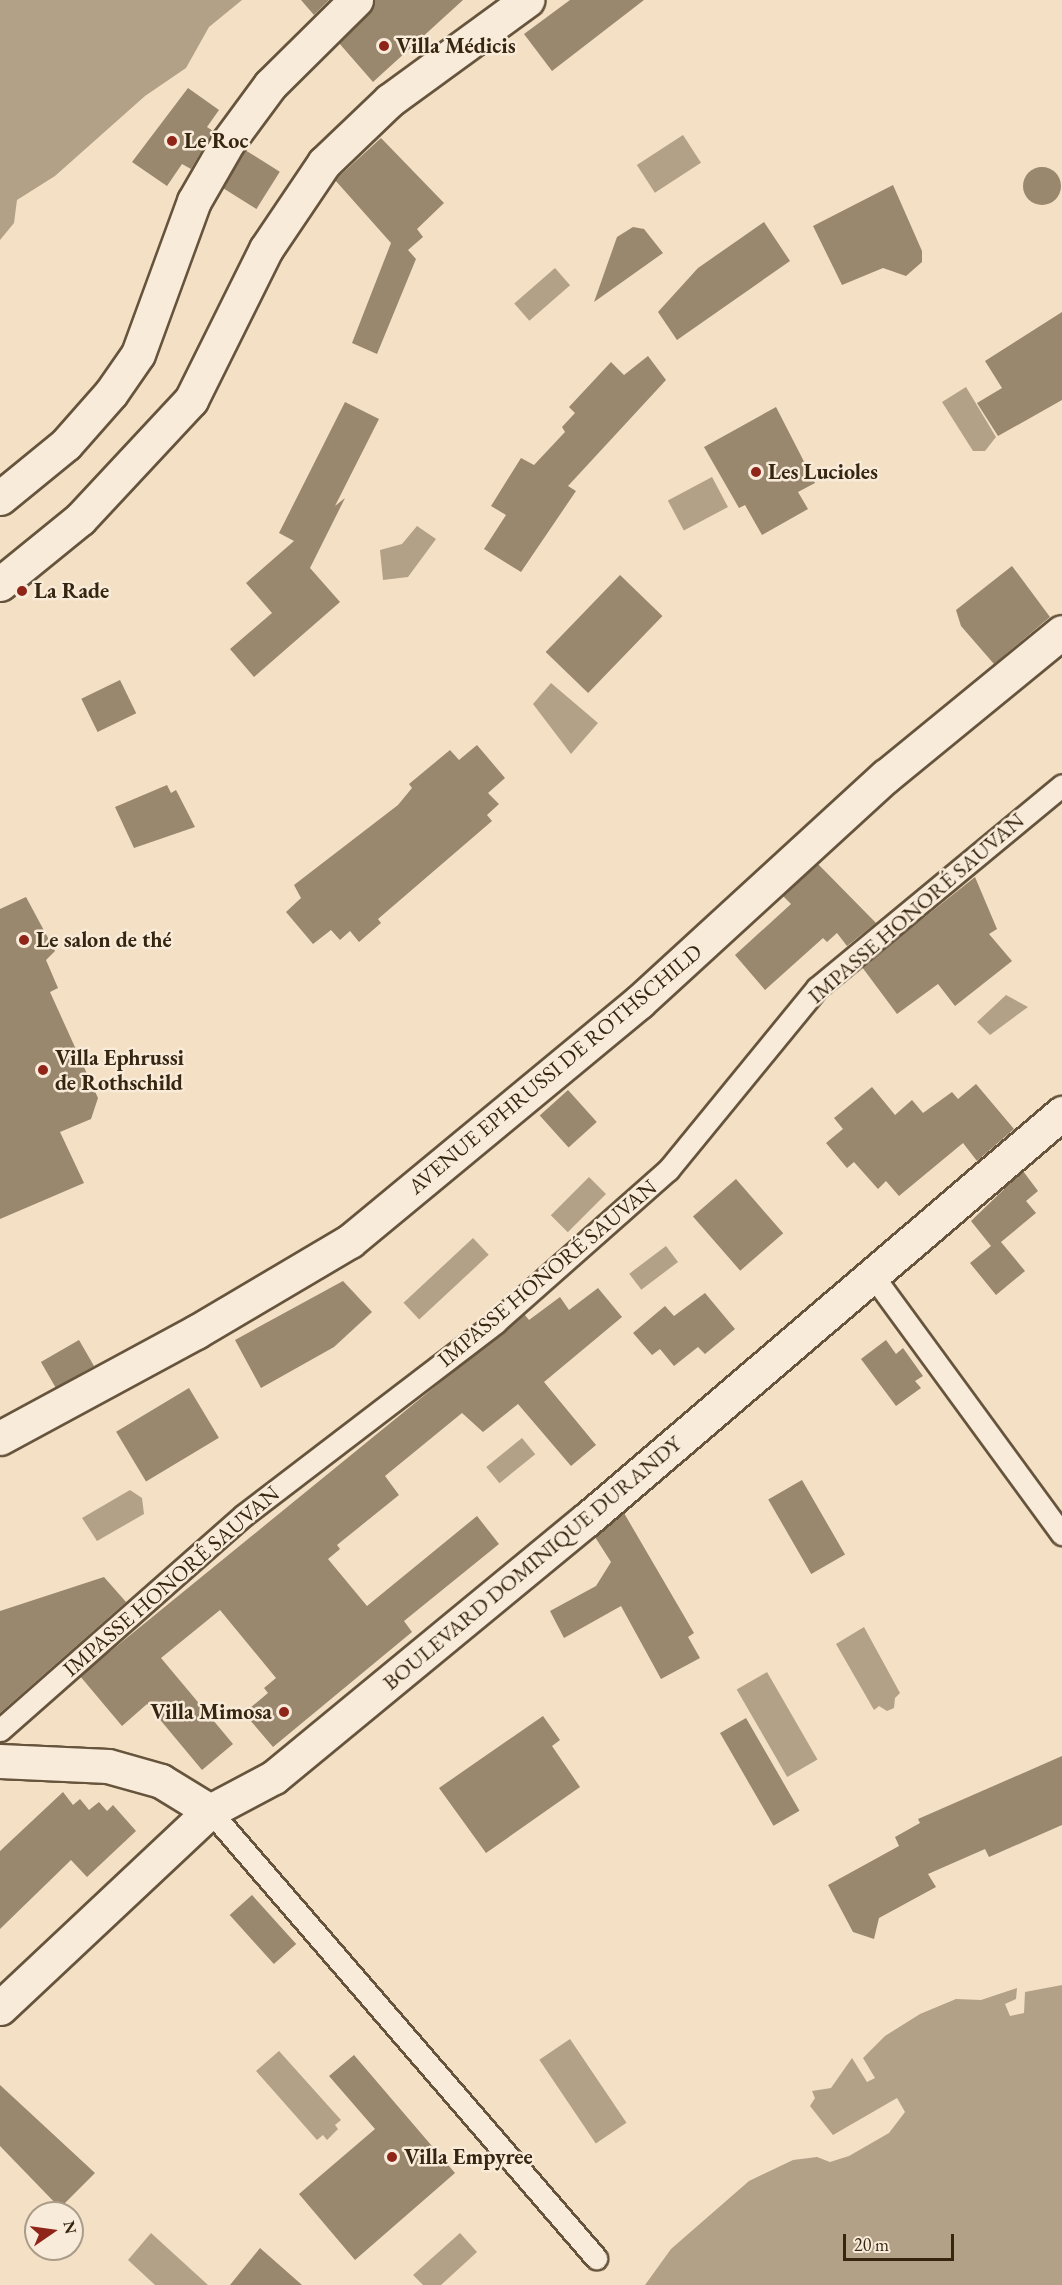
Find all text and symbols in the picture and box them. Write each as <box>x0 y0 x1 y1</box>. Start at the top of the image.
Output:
place label: Villa Médicis <box>396 33 516 59</box>
marker: Villa Médicis <box>377 39 391 53</box>
place label: Le Roc <box>184 128 248 154</box>
marker: Le Roc <box>165 134 179 148</box>
place label: Les Lucioles <box>768 459 878 485</box>
marker: Les Lucioles <box>749 465 763 479</box>
place label: La Rade <box>34 578 109 604</box>
marker: La Rade <box>15 584 29 598</box>
street label: IMPASSE HONORÉ SAUVAN <box>803 807 1029 1009</box>
place label: Le salon de thé <box>36 927 172 953</box>
marker: Le salon de thé <box>17 933 31 947</box>
street label: AVENUE EPHRUSSI DE ROTHSCHILD <box>403 938 707 1200</box>
place label: Villa Ephrussi de Rothschild <box>55 1044 184 1096</box>
marker: Villa Ephrussi de Rothschild <box>36 1063 50 1077</box>
street label: IMPASSE HONORÉ SAUVAN <box>432 1174 662 1372</box>
street label: BOULEVARD DOMINIQUE DURANDY <box>377 1430 687 1696</box>
street label: IMPASSE HONORÉ SAUVAN <box>58 1480 284 1682</box>
place label: Villa Mimosa <box>150 1699 272 1725</box>
marker: Villa Mimosa <box>277 1705 291 1719</box>
place label: Villa Empyree <box>404 2144 533 2170</box>
marker: Villa Empyree <box>385 2150 399 2164</box>
north arrow <box>24 2201 84 2261</box>
text: N <box>58 2219 82 2236</box>
scale bar <box>846 2222 957 2260</box>
text: 20 m <box>854 2233 889 2256</box>

